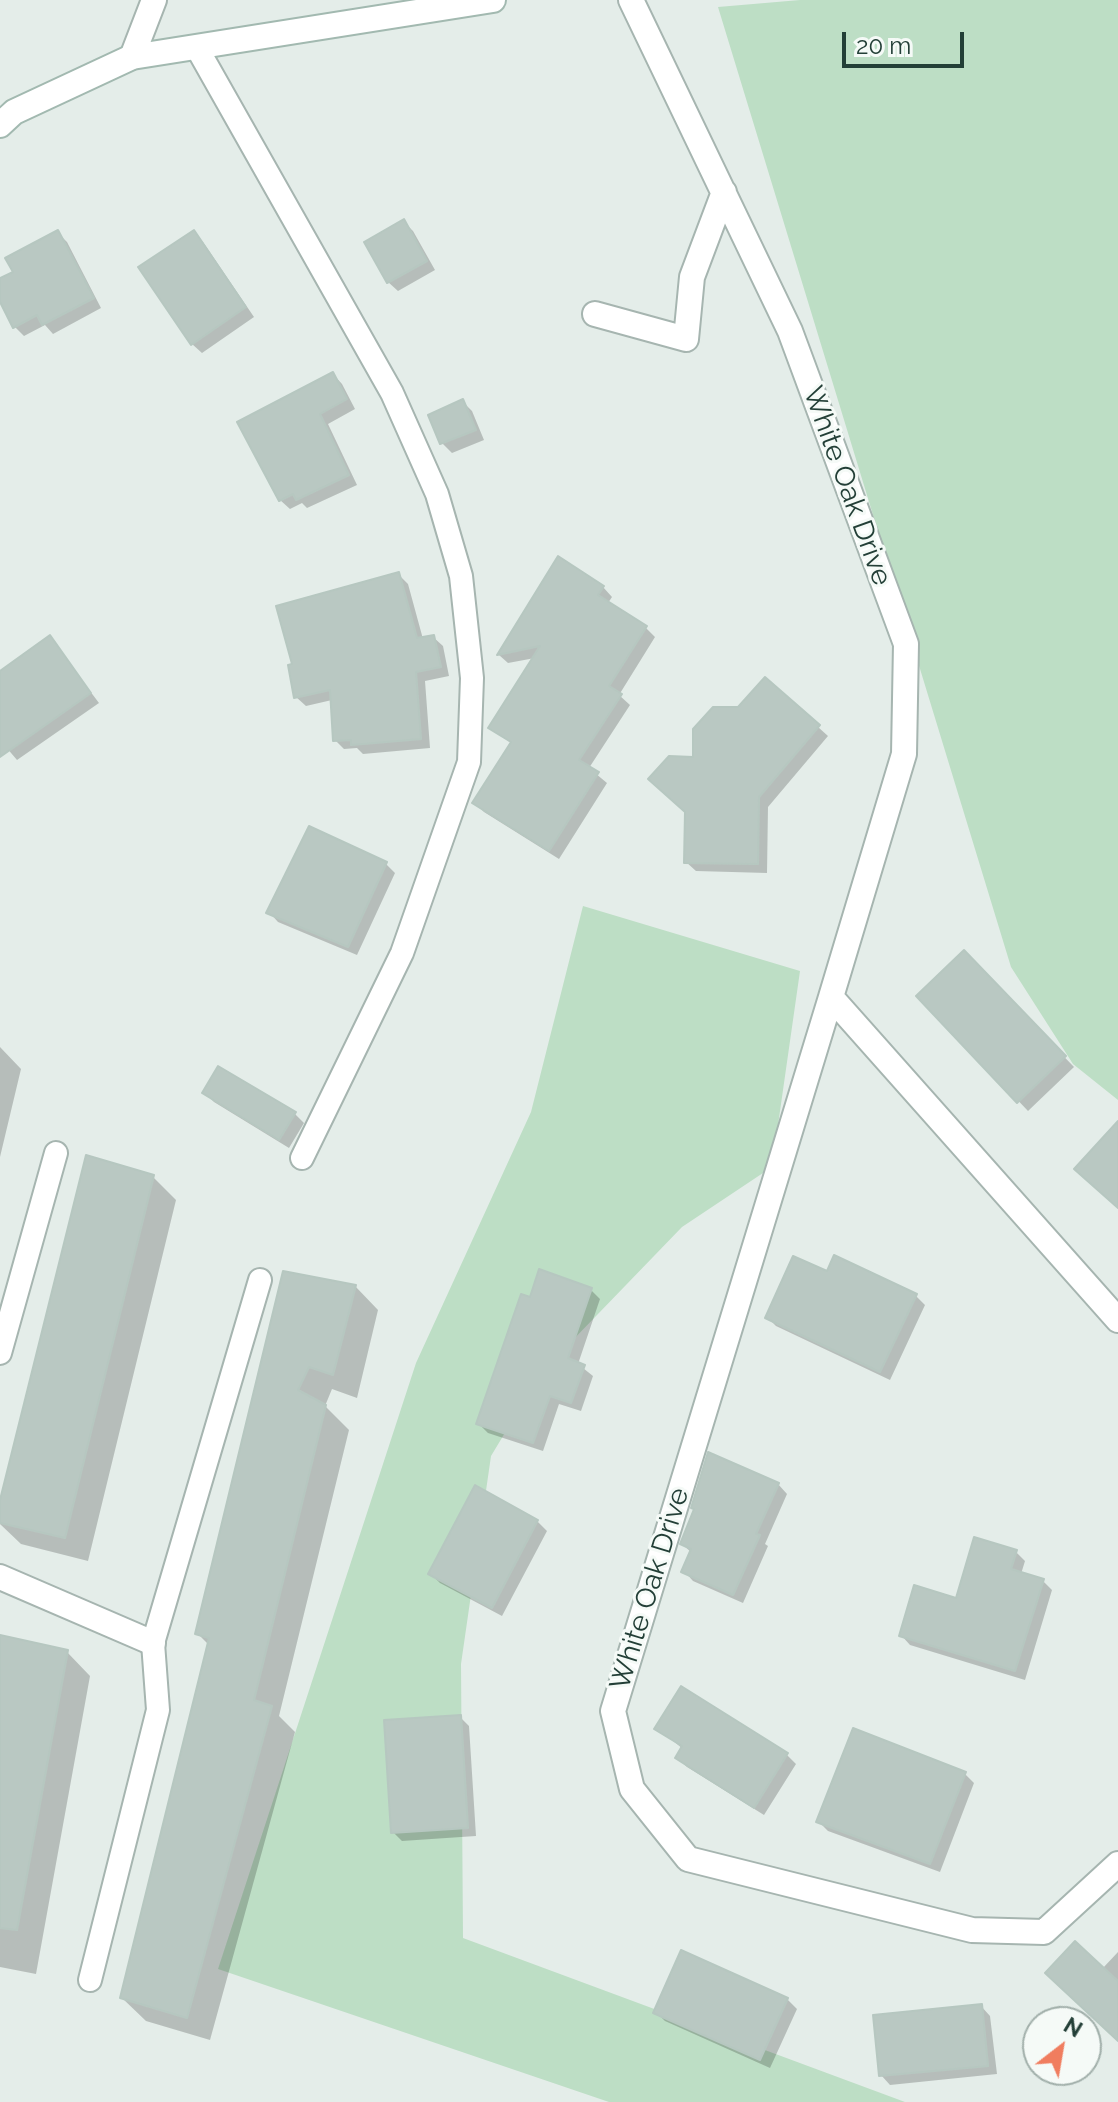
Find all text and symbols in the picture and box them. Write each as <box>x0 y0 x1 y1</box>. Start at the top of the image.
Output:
scale bar <box>846 16 968 66</box>
text: 20 m <box>856 31 911 60</box>
street label: White Oak Drive <box>795 382 899 590</box>
street label: White Oak Drive <box>603 1484 697 1694</box>
north arrow <box>1022 2006 1102 2086</box>
text: N <box>1059 2012 1087 2043</box>

